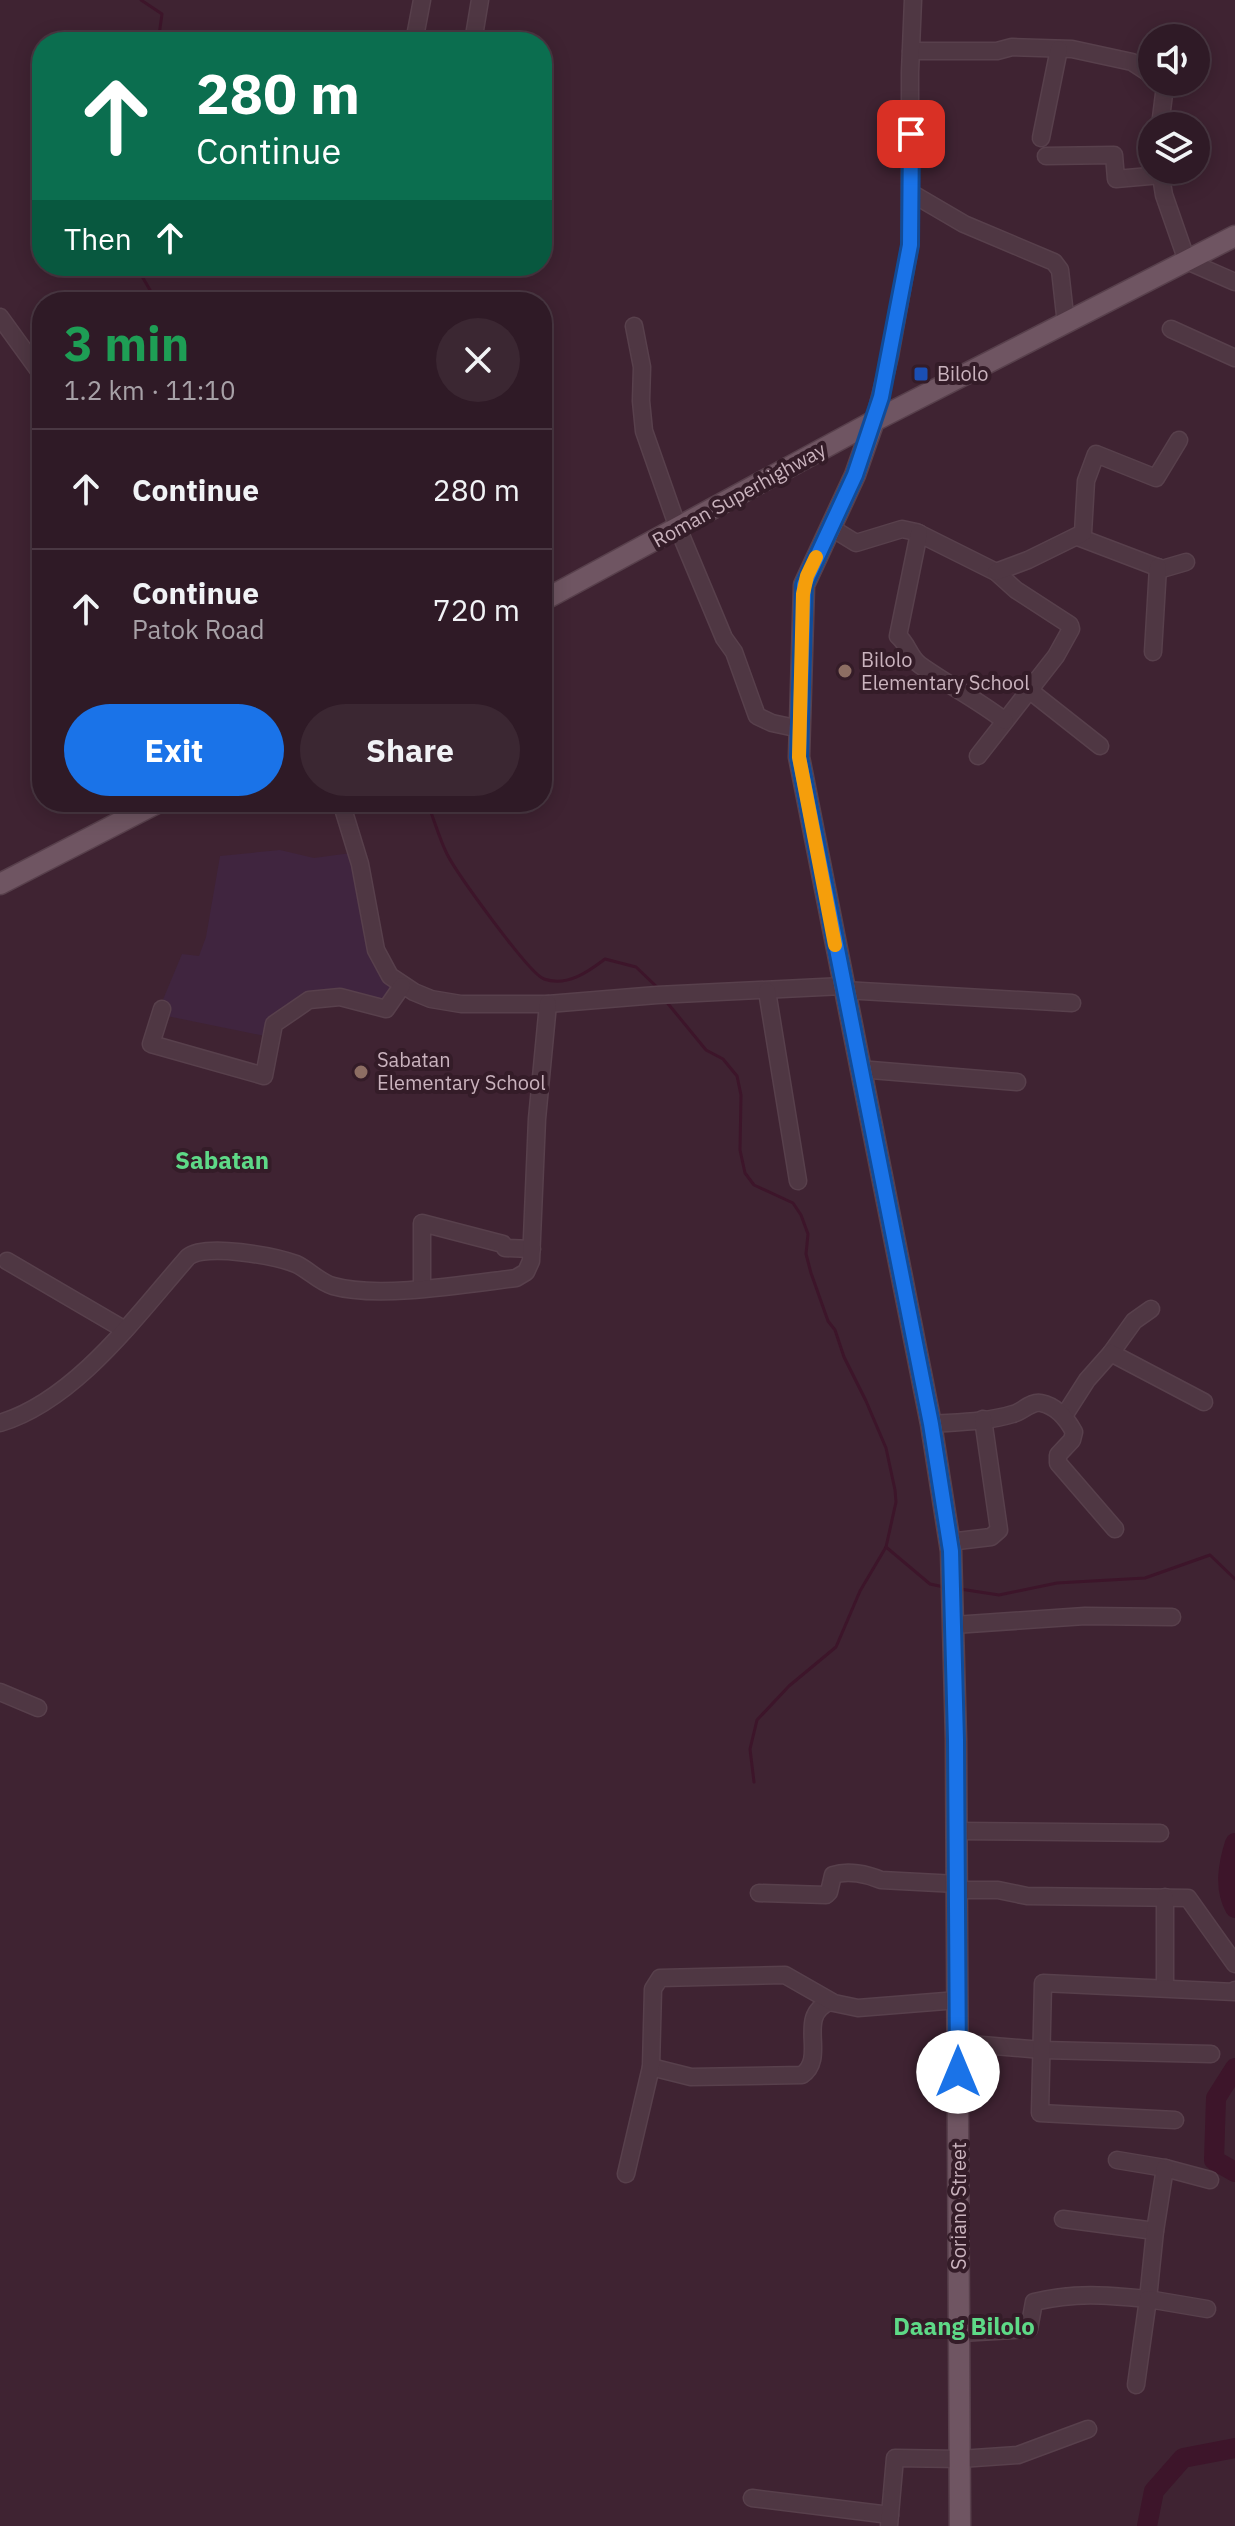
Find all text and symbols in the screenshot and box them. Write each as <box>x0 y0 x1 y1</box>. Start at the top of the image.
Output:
map controls <box>1138 24 1210 184</box>
button: sound <box>1138 24 1210 96</box>
text: 280 m <box>196 57 360 129</box>
icon: ahead <box>64 64 168 168</box>
pin <box>877 100 945 168</box>
icon: arrive <box>889 112 933 156</box>
button: layers <box>1138 112 1210 184</box>
text: Continue <box>196 127 341 174</box>
icon: ahead <box>148 216 192 260</box>
text: Then <box>64 219 132 258</box>
text: 3 min <box>64 312 189 374</box>
button: close <box>436 318 520 402</box>
place label: Bilolo <box>937 360 988 387</box>
marker: Bilolo <box>912 365 930 383</box>
text: 1.2 km · 11:10 <box>64 373 236 407</box>
street label: Roman Superhighway <box>647 436 830 554</box>
icon: ahead <box>64 467 108 511</box>
text: Continue <box>132 470 259 509</box>
text: 280 m <box>433 470 520 509</box>
text: Continue <box>132 573 259 612</box>
icon: ahead <box>64 587 108 631</box>
text: 720 m <box>433 590 520 629</box>
text: Patok Road <box>132 612 265 646</box>
place label: Bilolo Elementary School <box>861 646 1030 696</box>
marker: Bilolo Elementary School <box>836 662 854 680</box>
button: Exit <box>64 704 284 796</box>
button: Share <box>300 704 520 796</box>
place label: Sabatan Elementary School <box>377 1046 546 1096</box>
marker: Sabatan Elementary School <box>352 1063 370 1081</box>
district label: Sabatan <box>175 1144 269 1176</box>
position arrow <box>916 2030 1000 2114</box>
street label: Soriano Street <box>945 2142 972 2270</box>
district label: Daang Bilolo <box>893 2310 1035 2342</box>

